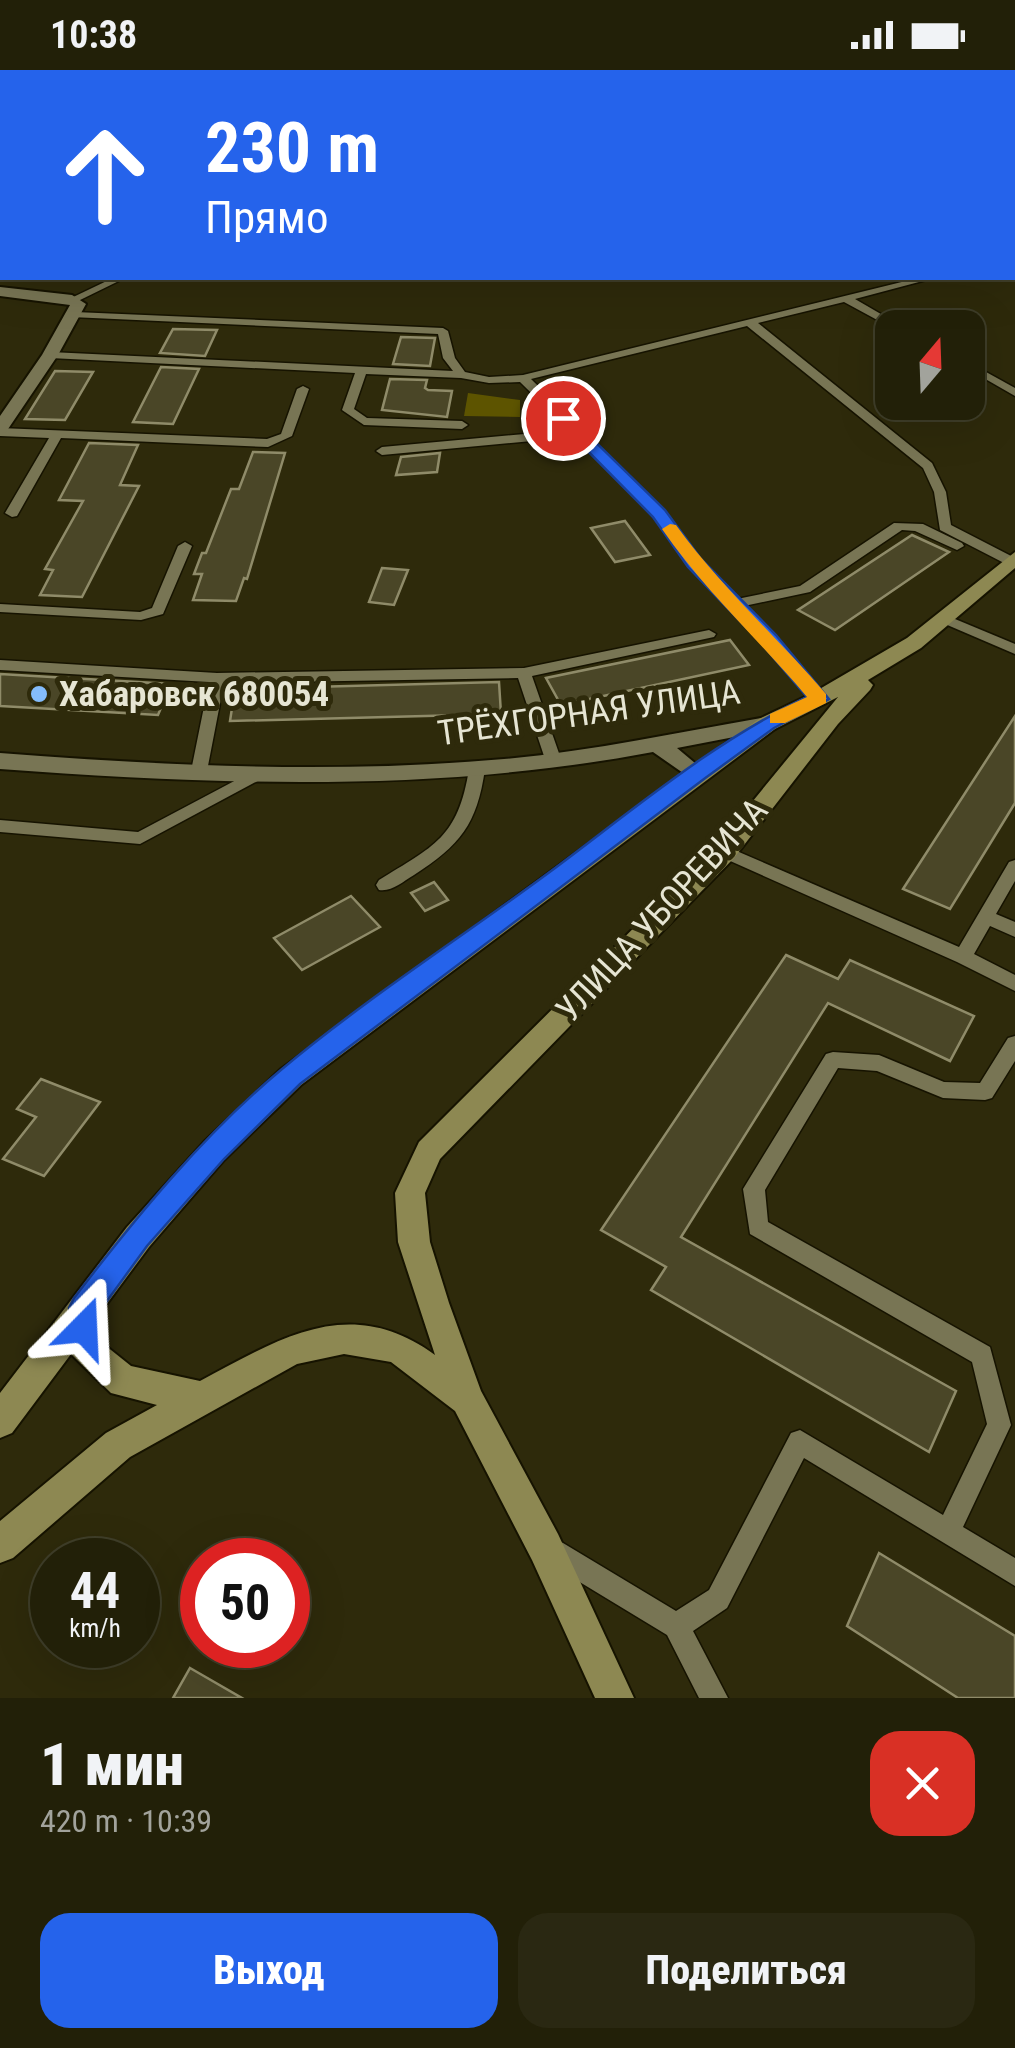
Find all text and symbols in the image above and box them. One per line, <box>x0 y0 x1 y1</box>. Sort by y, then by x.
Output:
text: 10:38 <box>50 13 137 57</box>
text: 230 m <box>205 107 379 189</box>
icon: ahead <box>40 110 170 240</box>
text: Прямо <box>205 191 329 244</box>
north arrow <box>875 310 985 420</box>
map controls <box>875 310 985 420</box>
pin <box>521 376 606 461</box>
icon: arrive <box>536 391 591 446</box>
street label: ТРЁХГОРНАЯ УЛИЦА <box>435 671 743 755</box>
place label: Хабаровск 680054 <box>59 674 329 715</box>
marker: Хабаровск 680054 <box>28 683 50 705</box>
street label: УЛИЦА УБОРЕВИЧА <box>548 790 776 1030</box>
position arrow <box>32 1276 136 1380</box>
speed limit sign: 50 <box>180 1538 310 1668</box>
text: 44 <box>70 1562 120 1620</box>
text: km/h <box>69 1614 121 1643</box>
text: 1 мин <box>40 1729 184 1800</box>
button: close <box>870 1731 975 1836</box>
text: 420 m · 10:39 <box>40 1802 212 1840</box>
button: Выход <box>40 1913 498 2028</box>
button: Поделиться <box>518 1913 975 2028</box>

